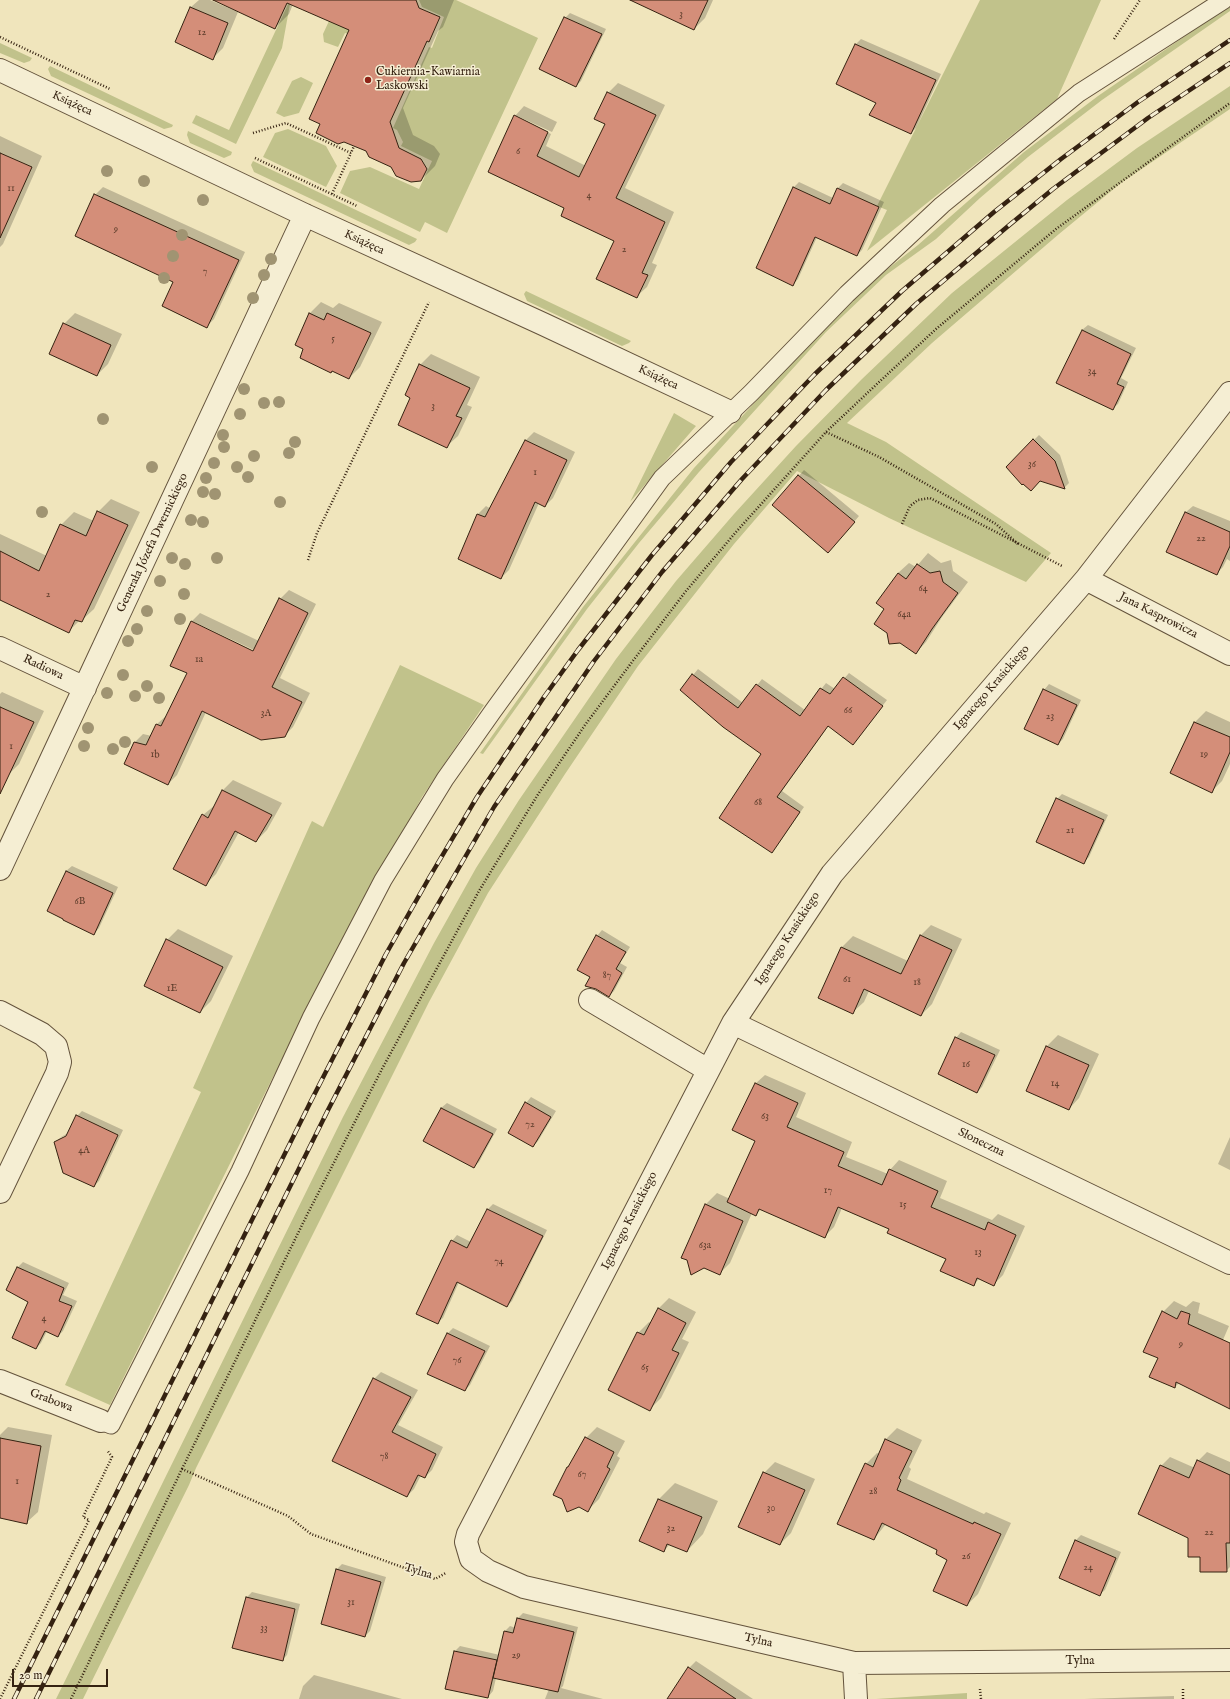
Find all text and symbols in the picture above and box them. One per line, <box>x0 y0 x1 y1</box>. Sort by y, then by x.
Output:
house number: 3 <box>679 9 683 21</box>
house number: 12 <box>198 27 206 39</box>
place label: Cukiernia-Kawiarnia Laskowski <box>376 66 480 94</box>
marker: Cukiernia-Kawiarnia Laskowski <box>363 75 373 85</box>
street label: Książęca <box>50 88 94 120</box>
house number: 6 <box>516 146 520 158</box>
house number: 11 <box>7 183 15 195</box>
house number: 4 <box>587 190 591 202</box>
house number: 9 <box>114 224 118 236</box>
street label: Książęca <box>342 227 386 259</box>
house number: 2 <box>622 244 626 256</box>
house number: 7 <box>203 266 207 278</box>
house number: 5 <box>331 333 335 345</box>
street label: Książęca <box>636 362 680 394</box>
house number: 34 <box>1088 366 1096 378</box>
house number: 3 <box>431 401 435 413</box>
house number: 36 <box>1028 459 1036 471</box>
house number: 1 <box>533 467 537 479</box>
street label: Generała Józefa Dwernickiego <box>114 471 192 615</box>
house number: 22 <box>1196 533 1206 545</box>
house number: 64 <box>918 583 928 595</box>
house number: 2 <box>46 589 50 601</box>
street label: Jana Kasprowicza <box>1116 590 1200 642</box>
house number: 64a <box>897 609 911 621</box>
street label: Ignacego Krasickiego <box>951 642 1033 734</box>
street label: Radiowa <box>20 652 66 684</box>
house number: 1a <box>195 654 203 666</box>
house number: 66 <box>844 705 852 717</box>
house number: 3A <box>261 708 271 720</box>
house number: 23 <box>1046 711 1054 723</box>
house number: 1 <box>9 741 13 753</box>
house number: 1b <box>150 749 160 761</box>
house number: 19 <box>1200 749 1208 761</box>
house number: 68 <box>754 797 762 809</box>
house number: 21 <box>1066 825 1074 837</box>
street label: Ignacego Krasickiego <box>752 890 824 988</box>
house number: 6B <box>75 896 85 908</box>
house number: 87 <box>603 970 611 982</box>
house number: 61 <box>843 974 851 986</box>
house number: 18 <box>913 977 921 989</box>
house number: 1E <box>167 983 177 995</box>
house number: 16 <box>962 1059 970 1071</box>
house number: 14 <box>1051 1078 1059 1090</box>
house number: 63 <box>761 1111 769 1123</box>
house number: 72 <box>525 1119 535 1131</box>
street label: Słoneczna <box>955 1126 1007 1160</box>
house number: 4A <box>78 1145 90 1157</box>
street label: Ignacego Krasickiego <box>599 1169 661 1273</box>
house number: 17 <box>824 1185 832 1197</box>
house number: 15 <box>899 1199 907 1211</box>
house number: 63a <box>699 1240 711 1252</box>
house number: 13 <box>974 1247 982 1259</box>
house number: 74 <box>494 1256 504 1268</box>
house number: 4 <box>42 1313 46 1325</box>
house number: 9 <box>1179 1339 1183 1351</box>
house number: 76 <box>453 1355 461 1367</box>
house number: 65 <box>641 1362 649 1374</box>
street label: Grabowa <box>27 1386 75 1416</box>
house number: 78 <box>380 1451 388 1463</box>
house number: 67 <box>578 1469 586 1481</box>
house number: 1 <box>15 1476 19 1488</box>
house number: 28 <box>869 1486 877 1498</box>
house number: 30 <box>767 1503 775 1515</box>
house number: 32 <box>667 1523 675 1535</box>
house number: 22 <box>1204 1527 1214 1539</box>
house number: 26 <box>962 1551 970 1563</box>
street label: Tylna <box>402 1561 434 1583</box>
house number: 24 <box>1083 1562 1093 1574</box>
house number: 31 <box>347 1597 355 1609</box>
house number: 33 <box>260 1623 268 1635</box>
street label: Tylna <box>742 1631 774 1651</box>
house number: 29 <box>511 1650 521 1662</box>
street label: Tylna <box>1066 1655 1094 1669</box>
scale bar <box>14 1661 110 1687</box>
text: 20 m <box>19 1668 42 1683</box>

